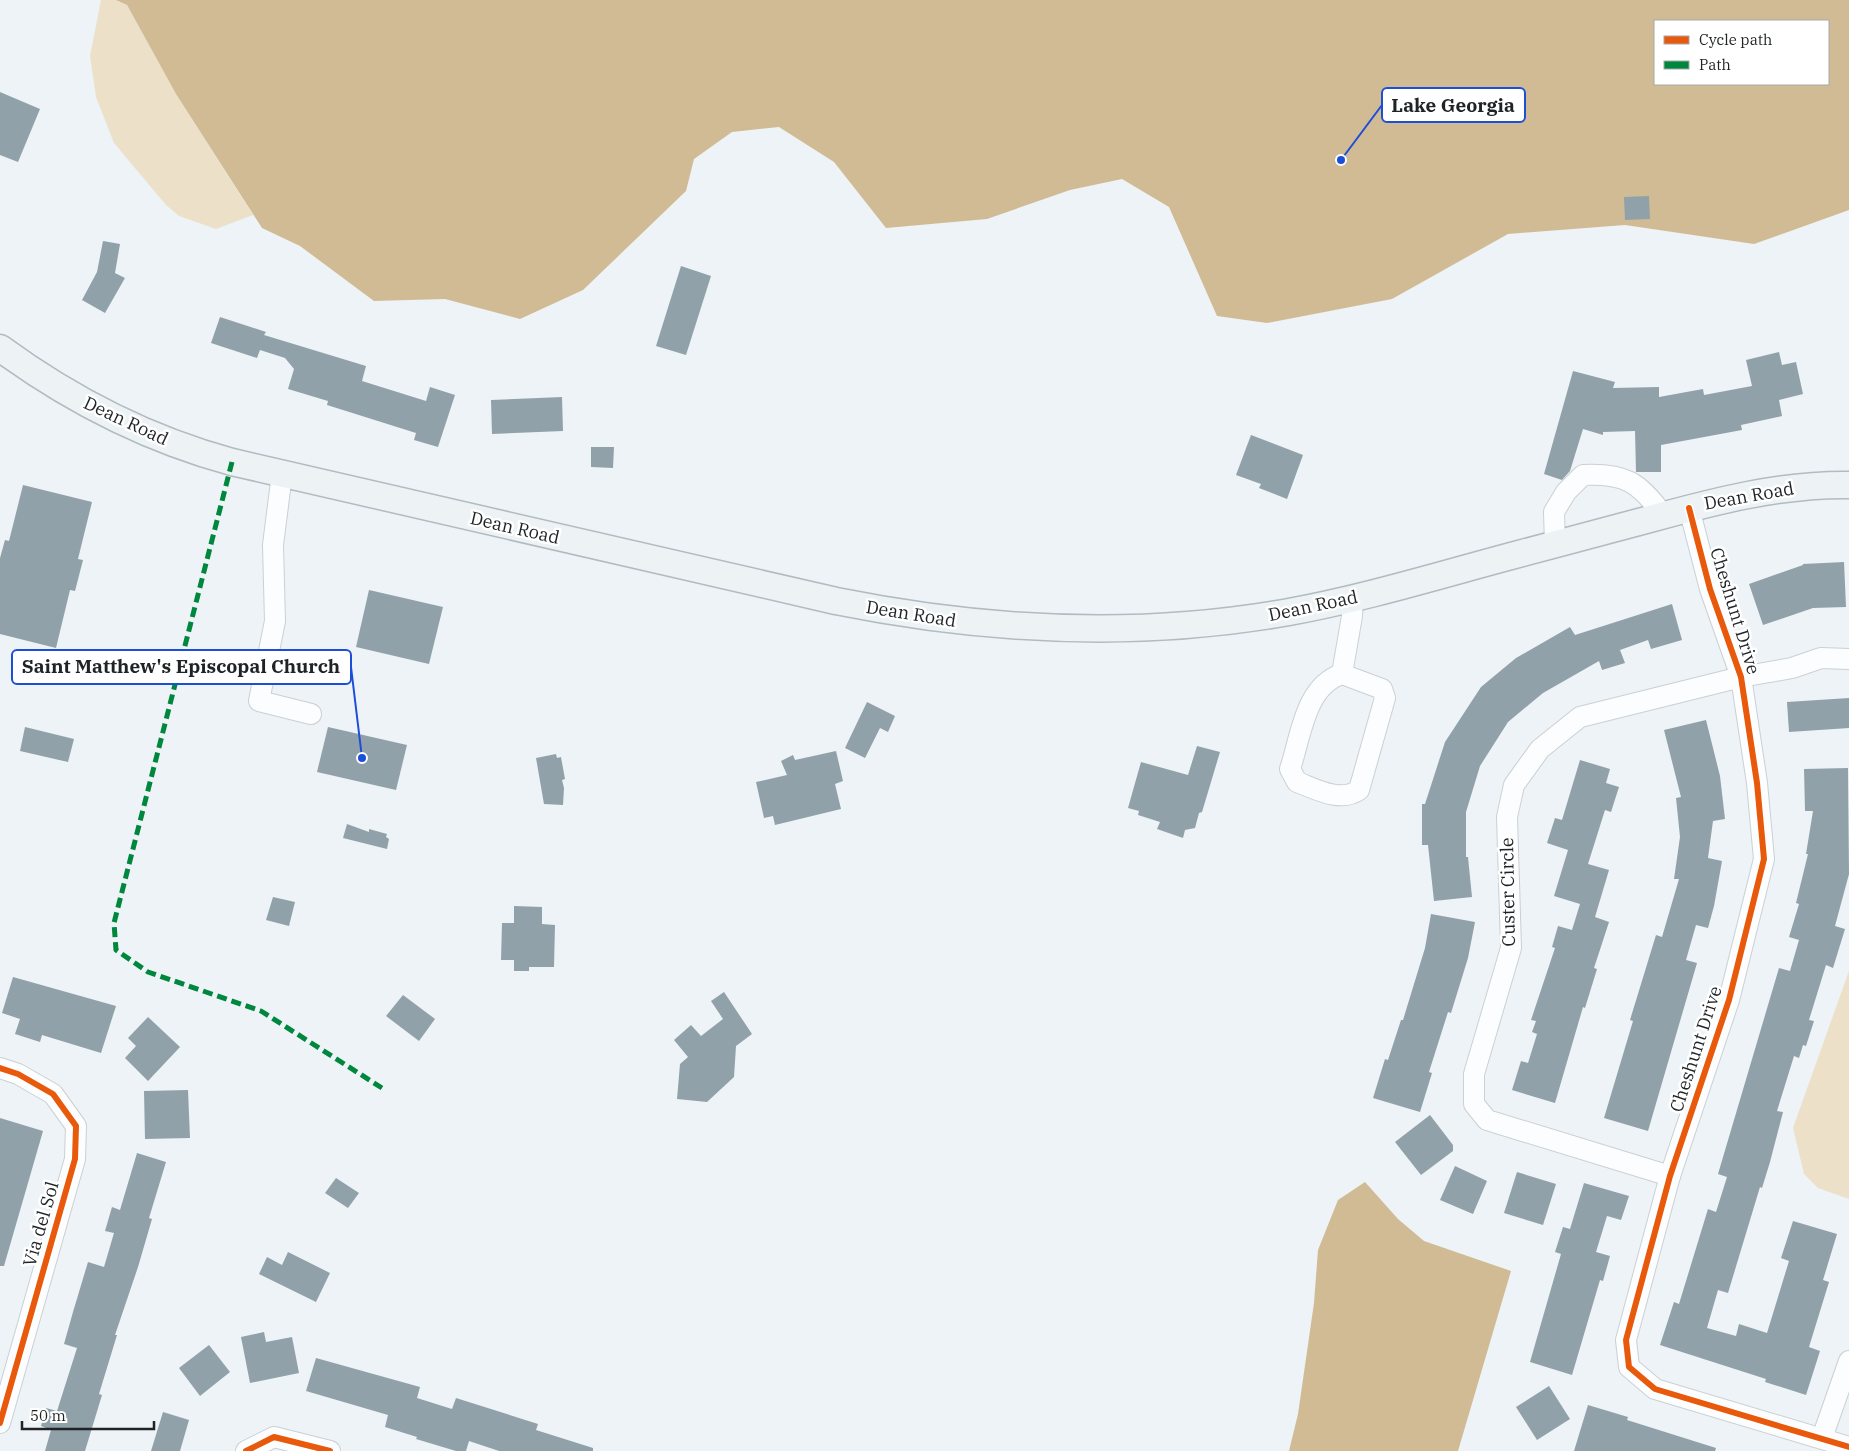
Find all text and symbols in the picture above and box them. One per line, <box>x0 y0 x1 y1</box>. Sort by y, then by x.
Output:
legend <box>1654 20 1829 85</box>
text: Cycle path <box>1699 30 1772 49</box>
text: Path <box>1699 55 1731 74</box>
callout: Lake Georgia <box>1382 88 1525 122</box>
text: Lake Georgia <box>1391 93 1515 117</box>
street label: Dean Road <box>80 391 172 450</box>
street label: Dean Road <box>1702 476 1796 515</box>
street label: Dean Road <box>468 506 562 549</box>
street label: Cheshunt Drive <box>1705 545 1766 677</box>
street label: Dean Road <box>1266 585 1360 626</box>
street label: Dean Road <box>864 595 958 632</box>
callout: Saint Matthew's Episcopal Church <box>12 650 351 684</box>
text: Saint Matthew's Episcopal Church <box>22 654 340 678</box>
street label: Custer Circle <box>1495 837 1520 947</box>
street label: Cheshunt Drive <box>1664 983 1727 1115</box>
street label: Via del Sol <box>17 1179 64 1269</box>
scale bar <box>22 1398 155 1430</box>
text: 50 m <box>30 1406 66 1425</box>

